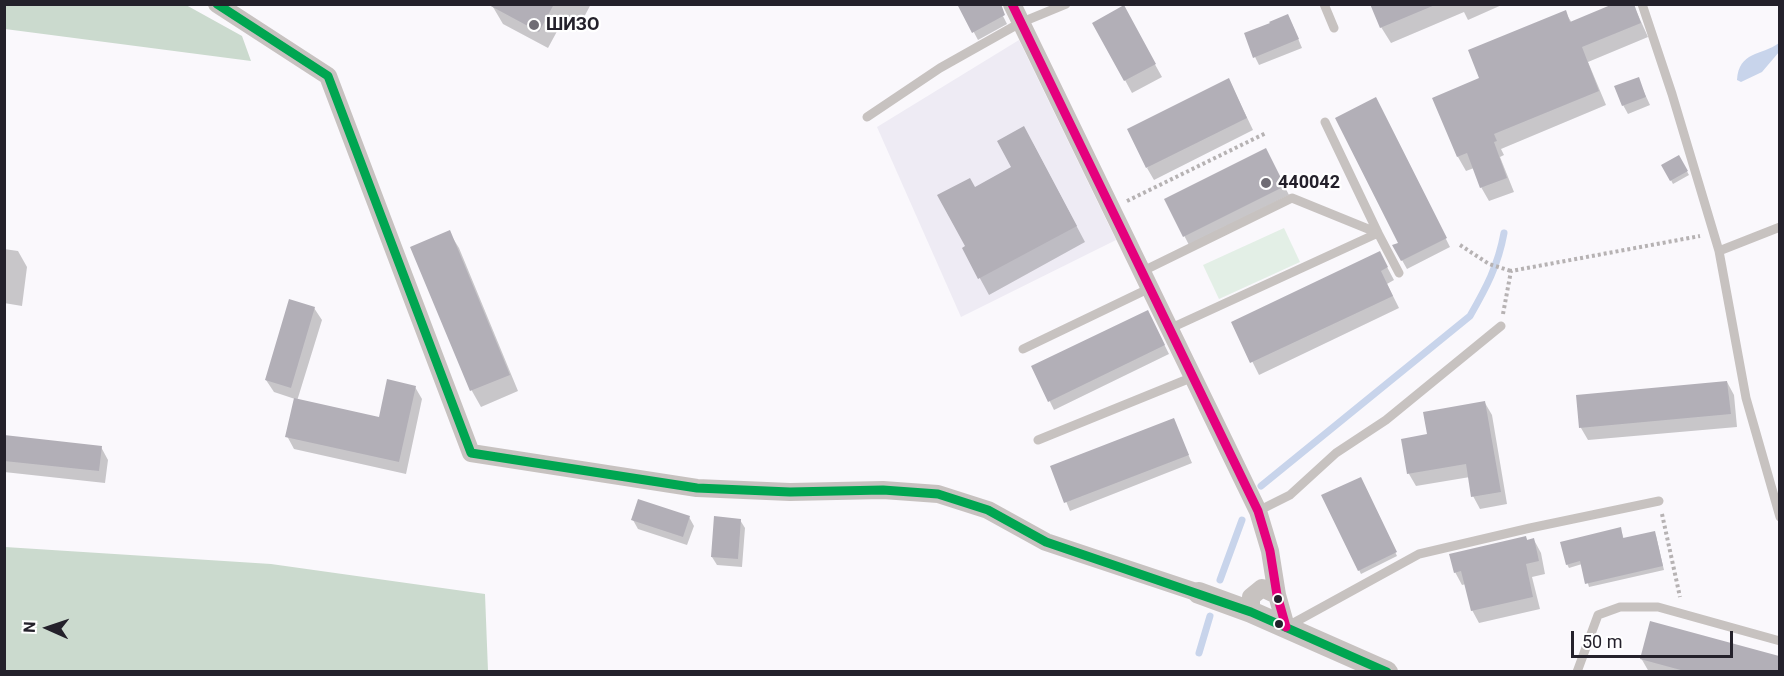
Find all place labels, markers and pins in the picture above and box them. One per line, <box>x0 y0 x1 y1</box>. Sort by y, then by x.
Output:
place label: ШИЗО <box>546 14 599 36</box>
marker: ШИЗО <box>527 18 541 32</box>
place label: 440042 <box>1278 172 1340 194</box>
marker: 440042 <box>1259 176 1273 190</box>
unlabelled marker <box>1272 593 1284 605</box>
unlabelled marker <box>1273 618 1285 630</box>

